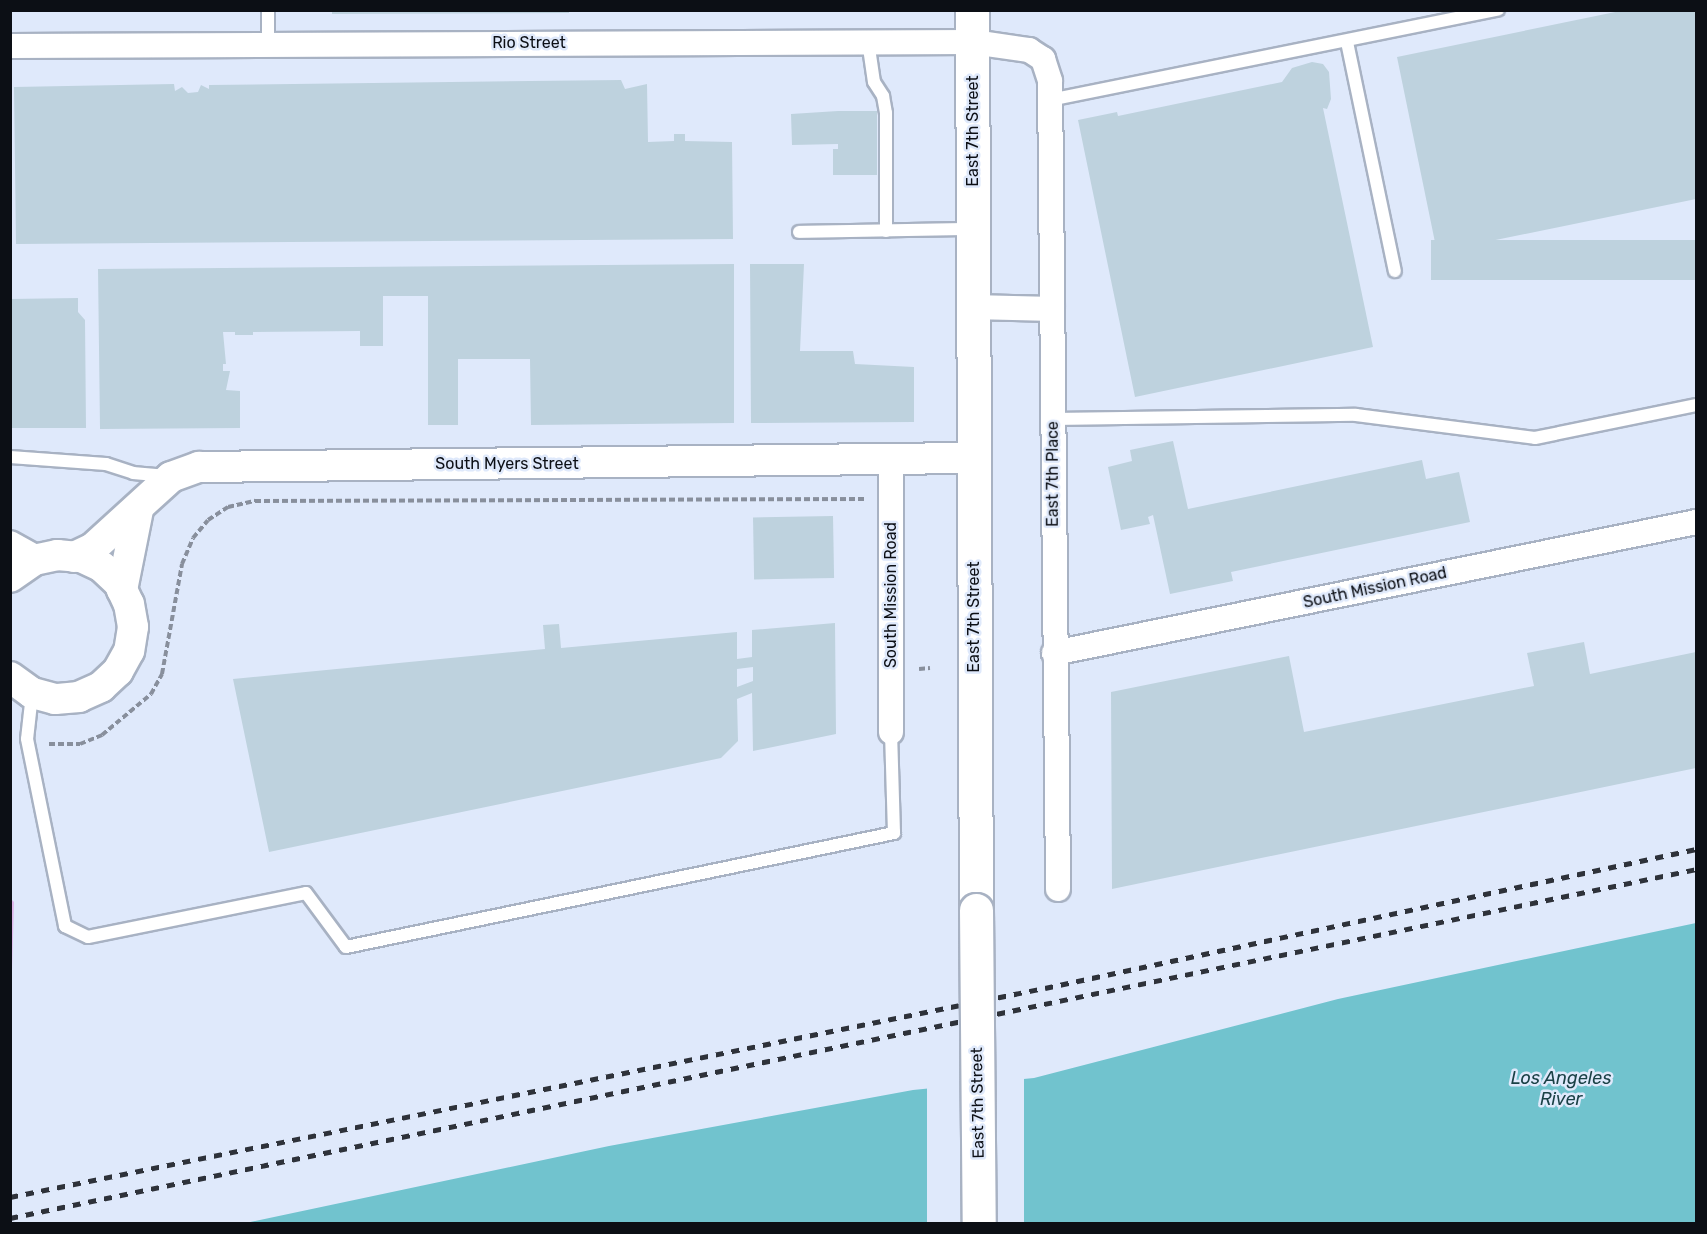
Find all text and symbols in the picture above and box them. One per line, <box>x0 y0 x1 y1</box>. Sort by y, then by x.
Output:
street label: Rio Street <box>492 33 566 53</box>
street label: East 7th Street <box>963 75 983 187</box>
street label: East 7th Place <box>1043 421 1063 527</box>
street label: South Myers Street <box>435 454 579 474</box>
street label: South Mission Road <box>881 522 901 668</box>
street label: East 7th Street <box>964 561 984 673</box>
street label: South Mission Road <box>1302 563 1448 613</box>
street label: East 7th Street <box>967 1047 989 1159</box>
water label: Los Angeles River <box>1510 1068 1612 1110</box>

